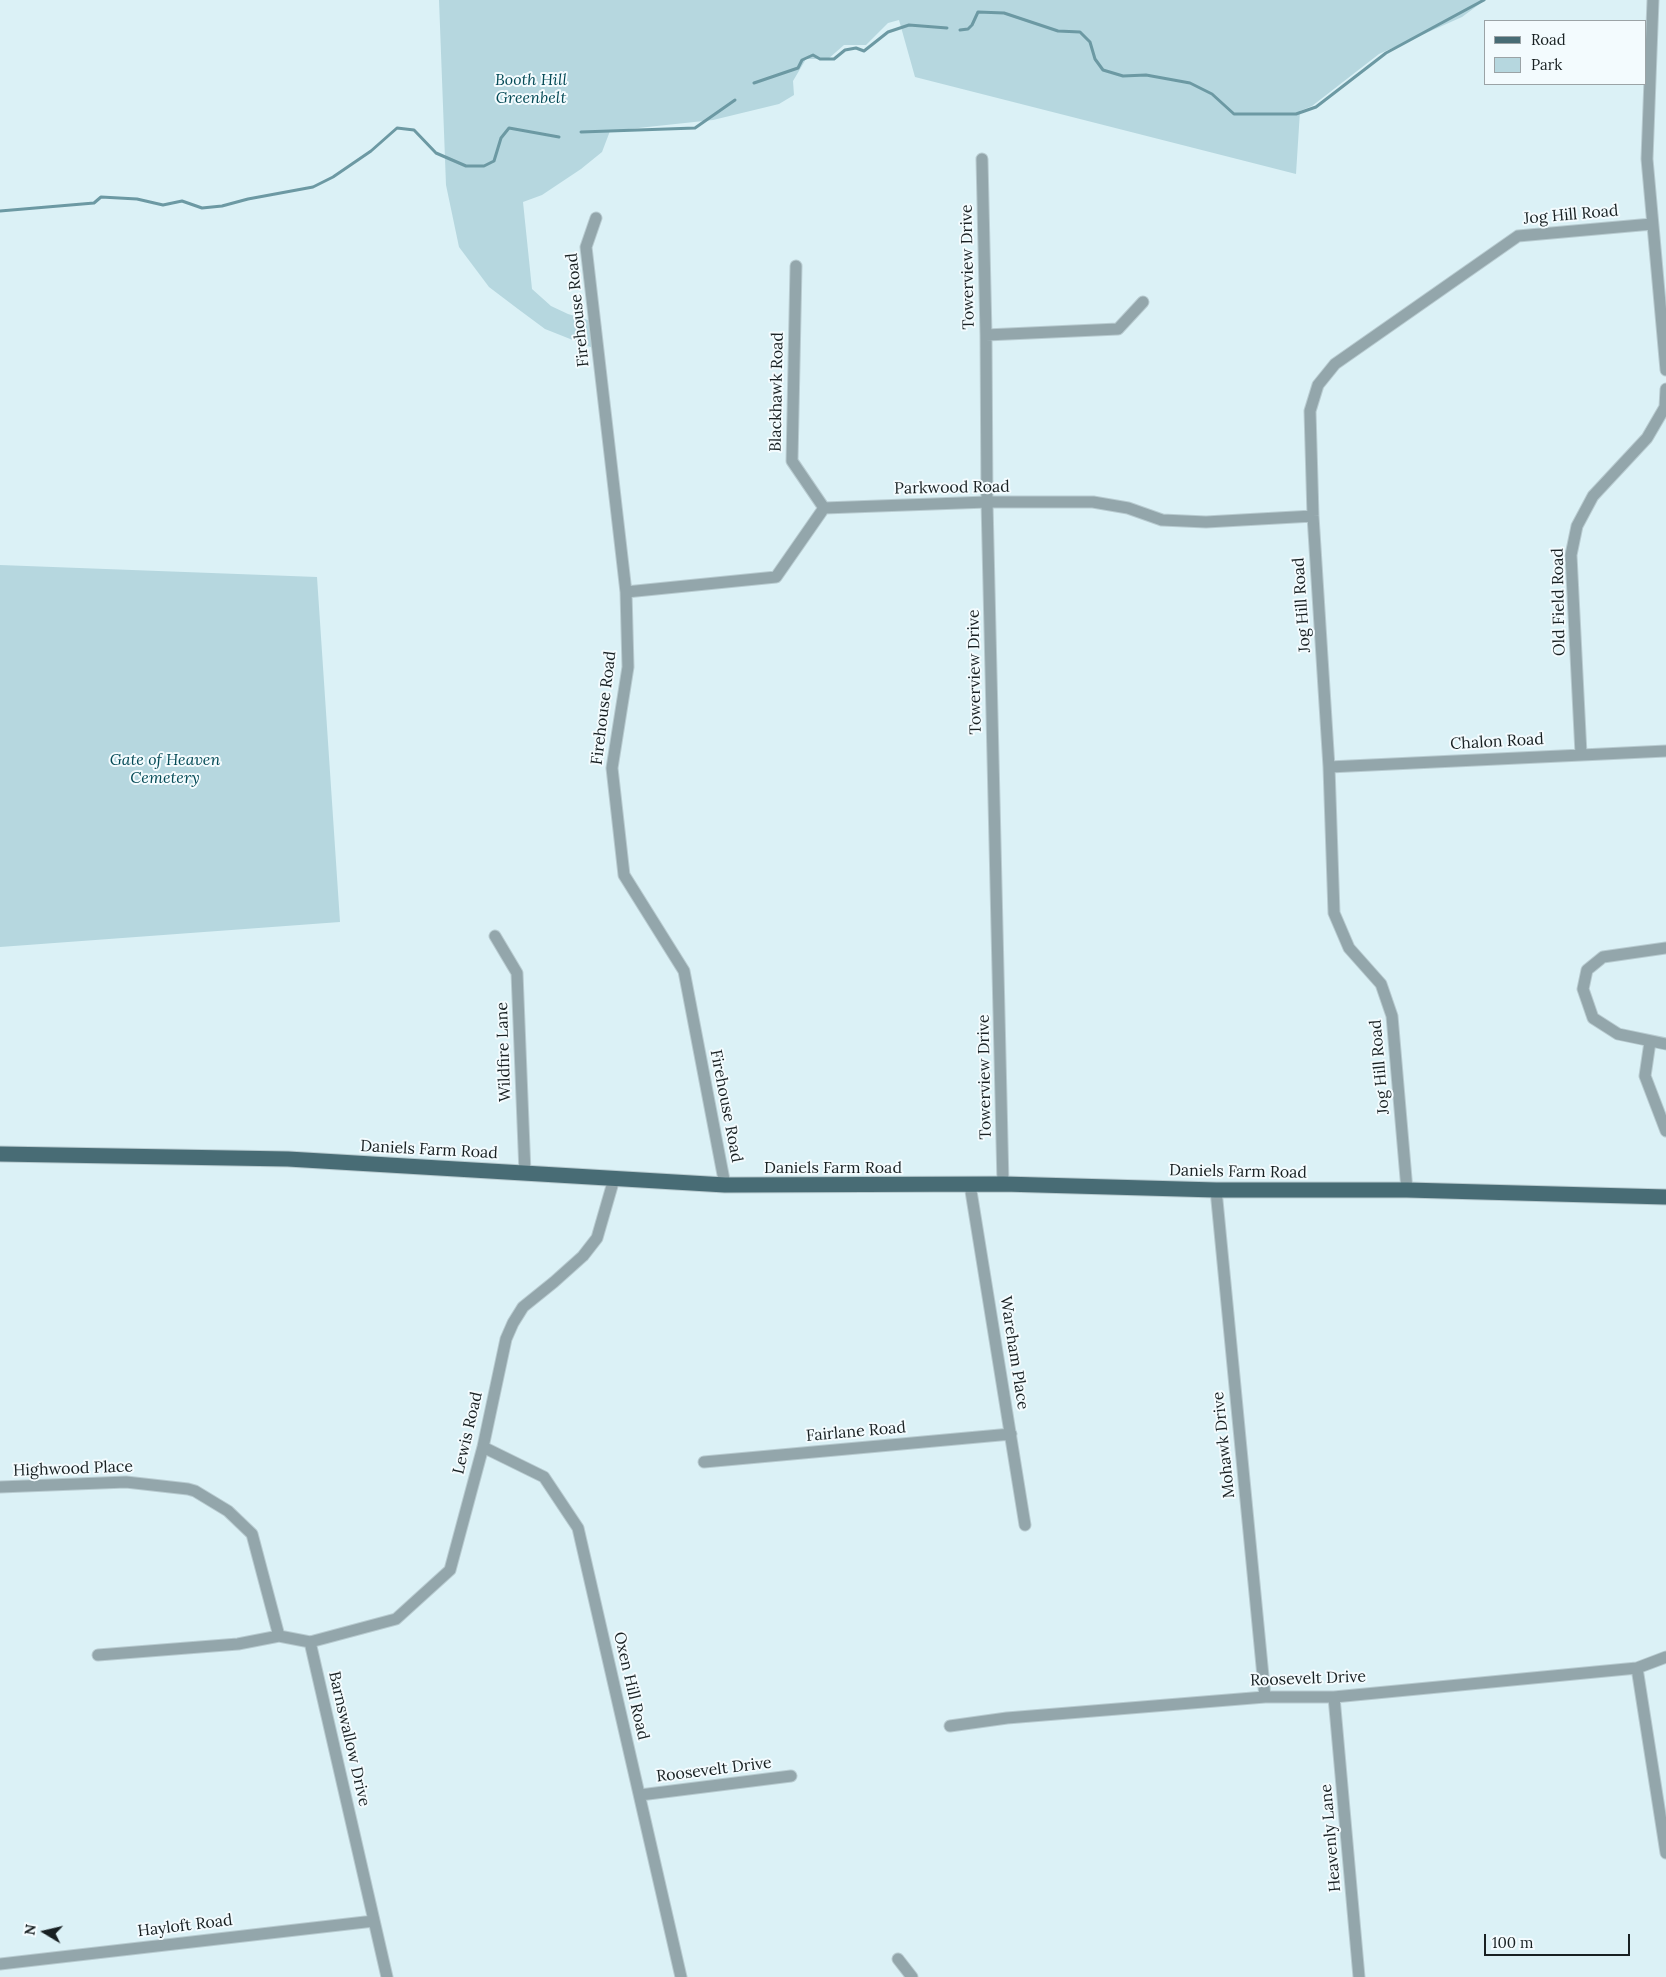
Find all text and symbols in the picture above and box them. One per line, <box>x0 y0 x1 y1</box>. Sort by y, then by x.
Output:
legend <box>1484 20 1646 85</box>
text: Road <box>1531 30 1566 49</box>
text: Park <box>1531 55 1562 74</box>
park label: Booth Hill Greenbelt <box>495 70 567 108</box>
street label: Jog Hill Road <box>1523 201 1619 229</box>
street label: Towerview Drive <box>957 204 979 330</box>
street label: Firehouse Road <box>562 252 594 368</box>
street label: Blackhawk Road <box>766 332 788 452</box>
street label: Parkwood Road <box>894 477 1010 499</box>
street label: Old Field Road <box>1548 548 1570 656</box>
street label: Jog Hill Road <box>1289 557 1315 653</box>
street label: Towerview Drive <box>964 609 986 735</box>
street label: Firehouse Road <box>587 650 621 766</box>
street label: Chalon Road <box>1450 730 1544 754</box>
park label: Gate of Heaven Cemetery <box>110 750 220 788</box>
street label: Wildfire Lane <box>493 1002 515 1102</box>
street label: Towerview Drive <box>974 1014 996 1140</box>
street label: Jog Hill Road <box>1366 1019 1394 1115</box>
street label: Firehouse Road <box>706 1048 746 1164</box>
street label: Daniels Farm Road <box>360 1137 498 1163</box>
street label: Daniels Farm Road <box>764 1158 902 1178</box>
street label: Daniels Farm Road <box>1169 1161 1307 1183</box>
street label: Wareham Place <box>996 1295 1032 1411</box>
street label: Lewis Road <box>449 1390 487 1476</box>
street label: Mohawk Drive <box>1209 1391 1239 1499</box>
street label: Fairlane Road <box>805 1418 907 1446</box>
street label: Highwood Place <box>13 1457 133 1481</box>
street label: Oxen Hill Road <box>609 1630 653 1742</box>
street label: Roosevelt Drive <box>1250 1667 1366 1691</box>
street label: Barnswallow Drive <box>324 1670 374 1808</box>
street label: Roosevelt Drive <box>655 1753 773 1787</box>
street label: Heavenly Lane <box>1317 1783 1345 1893</box>
north arrow <box>20 1907 70 1957</box>
street label: Hayloft Road <box>136 1911 234 1941</box>
text: N <box>20 1923 40 1936</box>
scale bar <box>1486 1924 1632 1956</box>
text: 100 m <box>1492 1933 1533 1952</box>

